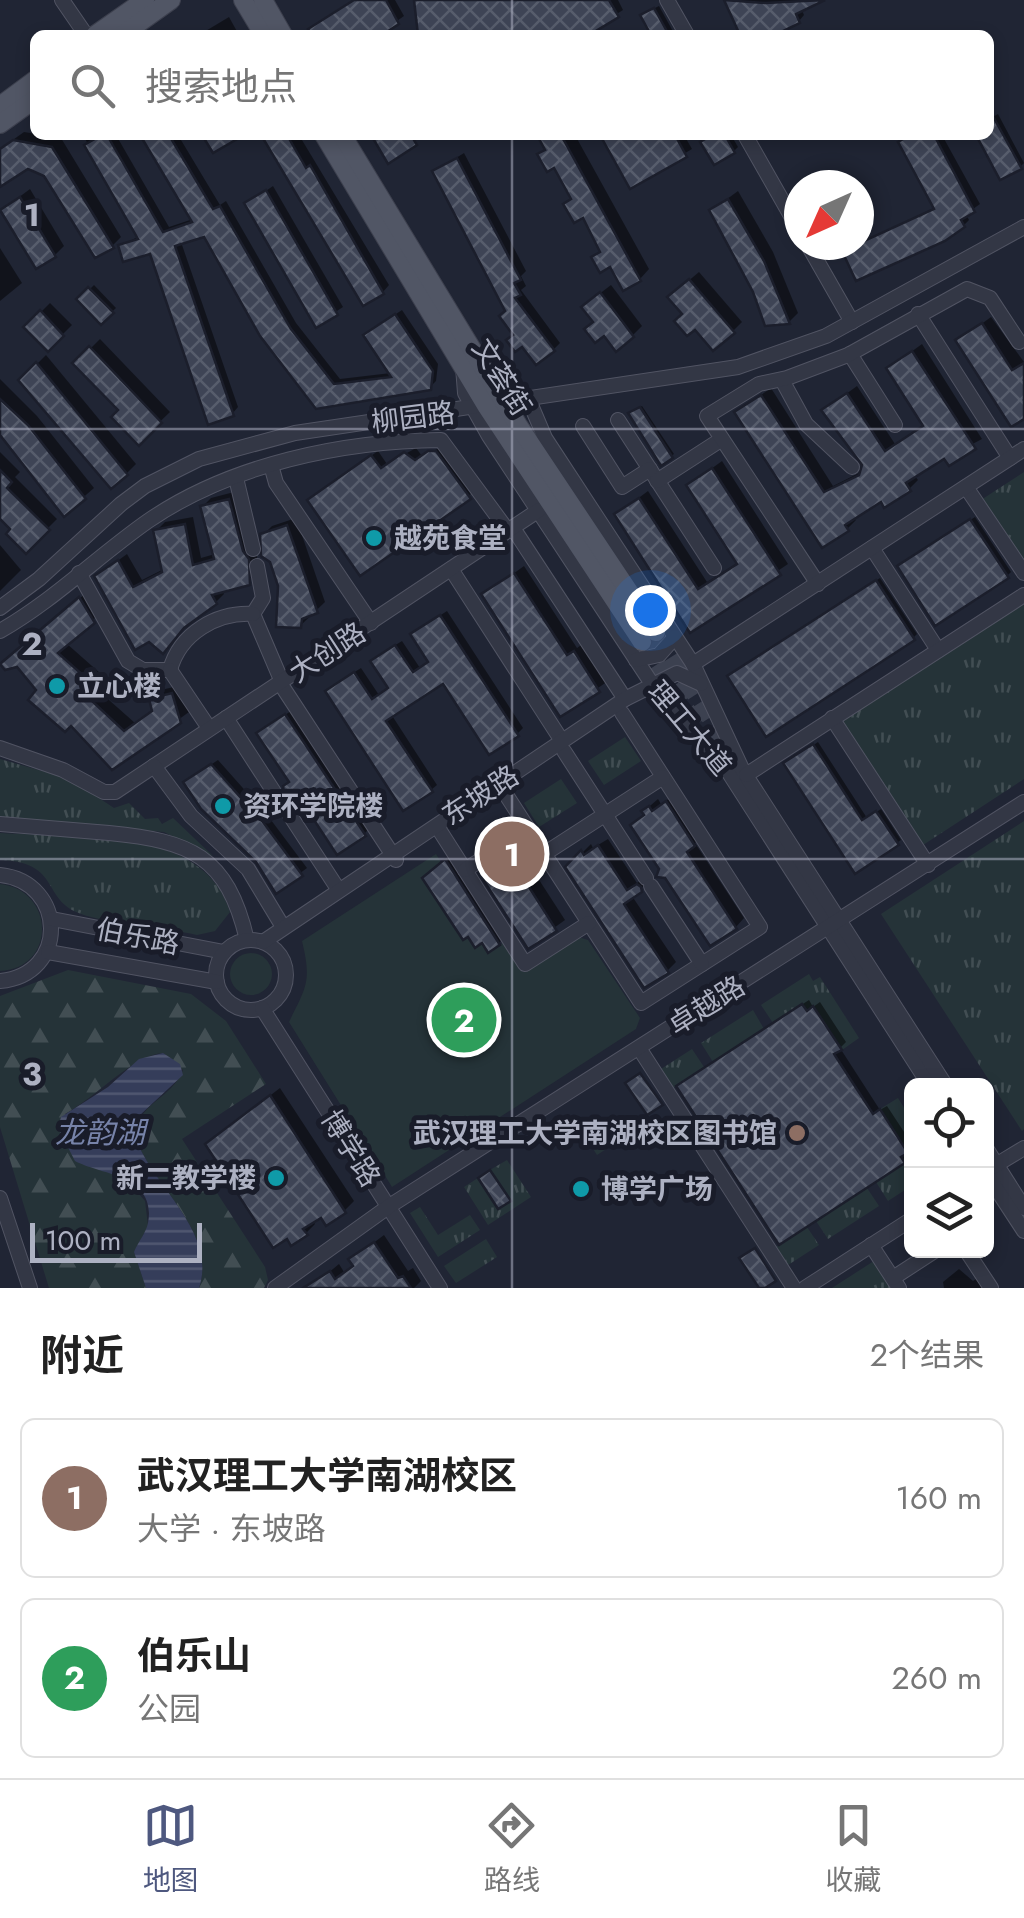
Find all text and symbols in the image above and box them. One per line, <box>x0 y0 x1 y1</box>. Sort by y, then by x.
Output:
search box <box>30 30 994 140</box>
icon: search <box>65 58 120 113</box>
text: 搜索地点 <box>145 59 297 114</box>
north arrow <box>784 170 874 260</box>
text: 1 <box>24 192 40 238</box>
street label: 文荟街 <box>462 331 541 424</box>
street label: 柳园路 <box>369 392 457 443</box>
place label: 越苑食堂 <box>394 518 506 559</box>
marker: 越苑食堂 <box>363 527 385 549</box>
your location <box>625 585 676 636</box>
street label: 大创路 <box>281 612 374 692</box>
text: 2 <box>22 621 43 667</box>
place label: 立心楼 <box>77 666 161 707</box>
street label: 理工大道 <box>638 672 741 784</box>
marker: 立心楼 <box>46 675 68 697</box>
street label: 东坡路 <box>434 755 527 835</box>
place label: 资环学院楼 <box>243 786 383 827</box>
marker: 资环学院楼 <box>212 795 234 817</box>
pin: 1 <box>480 816 544 892</box>
street label: 伯乐路 <box>93 908 183 965</box>
street label: 卓越路 <box>660 966 753 1045</box>
pin: 2 <box>432 982 496 1058</box>
text: 3 <box>22 1051 42 1097</box>
map controls <box>904 1078 994 1258</box>
button: locate <box>904 1078 994 1168</box>
street label: 博学路 <box>311 1102 390 1195</box>
water label: 龙韵湖 <box>55 1111 149 1154</box>
place label: 武汉理工大学南湖校区图书馆 <box>413 1113 777 1154</box>
marker: 武汉理工大学南湖校区图书馆 <box>786 1122 808 1144</box>
place label: 新二教学楼 <box>116 1158 256 1199</box>
marker: 新二教学楼 <box>265 1167 287 1189</box>
button: layers <box>904 1168 994 1258</box>
place label: 博学广场 <box>601 1169 713 1210</box>
marker: 博学广场 <box>570 1178 592 1200</box>
scale bar <box>30 1218 202 1262</box>
text: 100 m <box>45 1220 121 1261</box>
text: 附近 <box>40 1325 124 1386</box>
text: 2个结果 <box>870 1332 984 1378</box>
text: 武汉理工大学南湖校区 <box>137 1448 517 1503</box>
text: 1 <box>66 1475 83 1521</box>
text: 160 m <box>895 1475 982 1521</box>
text: 大学 · 东坡路 <box>137 1506 326 1552</box>
text: 伯乐山 <box>137 1628 251 1683</box>
text: 2 <box>64 1655 85 1701</box>
text: 260 m <box>892 1655 982 1701</box>
text: 公园 <box>137 1686 201 1732</box>
tab: 地图 <box>143 1798 199 1901</box>
tab: 路线 <box>484 1798 540 1901</box>
tab: 收藏 <box>825 1798 881 1901</box>

